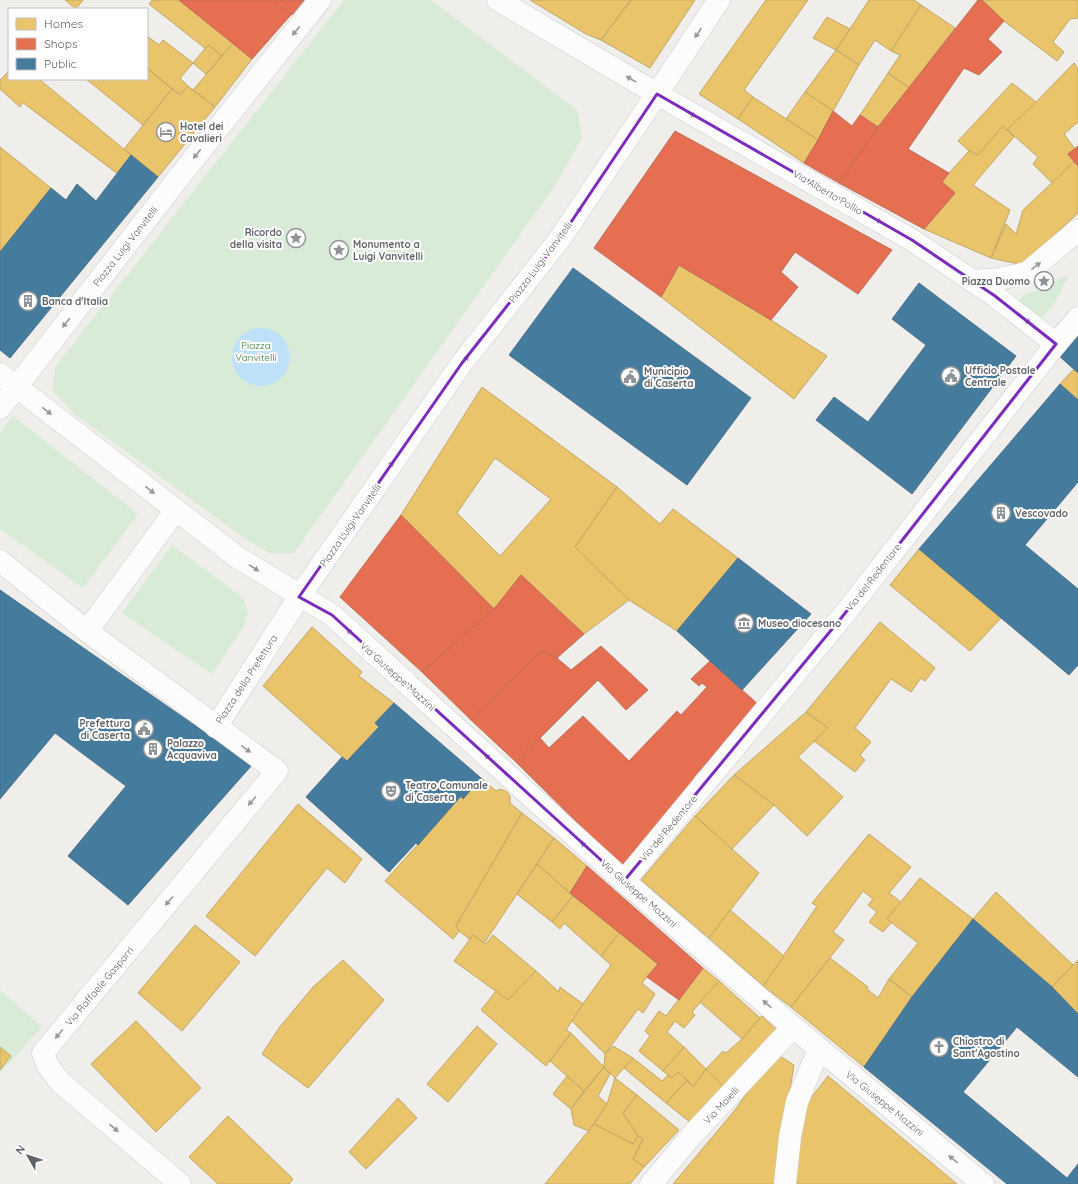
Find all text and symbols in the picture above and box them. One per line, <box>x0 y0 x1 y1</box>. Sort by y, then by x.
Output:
legend <box>8 8 148 80</box>
text: Homes <box>44 16 84 31</box>
one-way arrow <box>291 25 300 36</box>
one-way arrow <box>694 27 702 38</box>
text: Shops <box>44 36 78 51</box>
text: Public <box>44 56 77 71</box>
one-way arrow <box>625 75 637 82</box>
one-way arrow <box>685 110 697 117</box>
place label: Hotel dei Cavalieri <box>180 120 223 145</box>
hotel icon: Hotel dei Cavalieri <box>155 121 177 143</box>
one-way arrow <box>193 149 202 160</box>
street label: Via Alberto Pollio <box>790 167 865 218</box>
street label: Piazza Luigi Vanvitelli <box>90 204 161 289</box>
one-way arrow <box>574 207 582 217</box>
one-way arrow <box>871 216 883 223</box>
street label: Piazza Luigi Vanvitelli <box>506 219 575 305</box>
place label: Ricordo della visita <box>230 226 282 251</box>
place icon: Ricordo della visita <box>285 227 307 249</box>
place label: Monumento a Luigi Vanvitelli <box>353 238 423 263</box>
place icon: Monumento a Luigi Vanvitelli <box>328 239 350 261</box>
one-way arrow <box>1031 262 1042 270</box>
place icon: Piazza Duomo <box>1033 270 1055 292</box>
place label: Piazza Duomo <box>962 275 1030 288</box>
building icon: Banca d'Italia <box>17 290 39 312</box>
place label: Banca d'Italia <box>42 295 108 308</box>
one-way arrow <box>1020 316 1031 324</box>
one-way arrow <box>62 318 70 328</box>
park label: Piazza Vanvitelli <box>235 339 277 364</box>
one-way arrow <box>460 354 469 365</box>
place label: Ufficio Postale Centrale <box>965 364 1036 389</box>
place label: Municipio di Caserta <box>644 365 693 390</box>
public building icon: Ufficio Postale Centrale <box>940 365 962 387</box>
public building icon: Municipio di Caserta <box>619 366 641 388</box>
one-way arrow <box>42 406 53 415</box>
one-way arrow <box>387 461 394 472</box>
street label: Piazza Luigi Vanvitelli <box>317 481 384 569</box>
one-way arrow <box>145 486 156 495</box>
building icon: Vescovado <box>990 502 1012 524</box>
place label: Vescovado <box>1015 507 1068 520</box>
street label: Via del Redentore <box>843 540 904 614</box>
one-way arrow <box>248 565 260 572</box>
museum icon: Museo diocesano <box>733 612 755 634</box>
place label: Museo diocesano <box>758 617 841 630</box>
one-way arrow <box>346 628 356 638</box>
street label: Piazza della Prefettura <box>213 632 280 726</box>
street label: Via Giuseppe Mazzini <box>357 639 438 714</box>
place label: Prefettura di Caserta <box>79 717 130 742</box>
public building icon: Prefettura di Caserta <box>133 718 155 740</box>
place label: Palazzo Acquaviva <box>167 737 217 762</box>
building icon: Palazzo Acquaviva <box>142 738 164 760</box>
one-way arrow <box>241 745 252 753</box>
one-way arrow <box>484 753 494 763</box>
place label: Teatro Comunale di Caserta <box>405 779 488 804</box>
theatre icon: Teatro Comunale di Caserta <box>380 780 402 802</box>
street label: Via del Redentore <box>637 792 700 864</box>
one-way arrow <box>247 796 256 807</box>
one-way arrow <box>580 841 590 850</box>
street label: Via Giuseppe Mazzini <box>598 857 680 930</box>
one-way arrow <box>164 896 173 907</box>
street label: Via Raffaele Gasparri <box>62 944 136 1029</box>
one-way arrow <box>762 999 773 1008</box>
one-way arrow <box>55 1028 64 1039</box>
place label: Chiostro di Sant'Agostino <box>953 1035 1020 1060</box>
church icon: Chiostro di Sant'Agostino <box>928 1036 950 1058</box>
street label: Via Giuseppe Mazzini <box>843 1068 927 1139</box>
street label: Via Maielli <box>701 1084 742 1127</box>
one-way arrow <box>109 1123 120 1132</box>
north arrow <box>8 1136 48 1176</box>
text: N <box>12 1142 28 1157</box>
one-way arrow <box>947 1155 958 1164</box>

